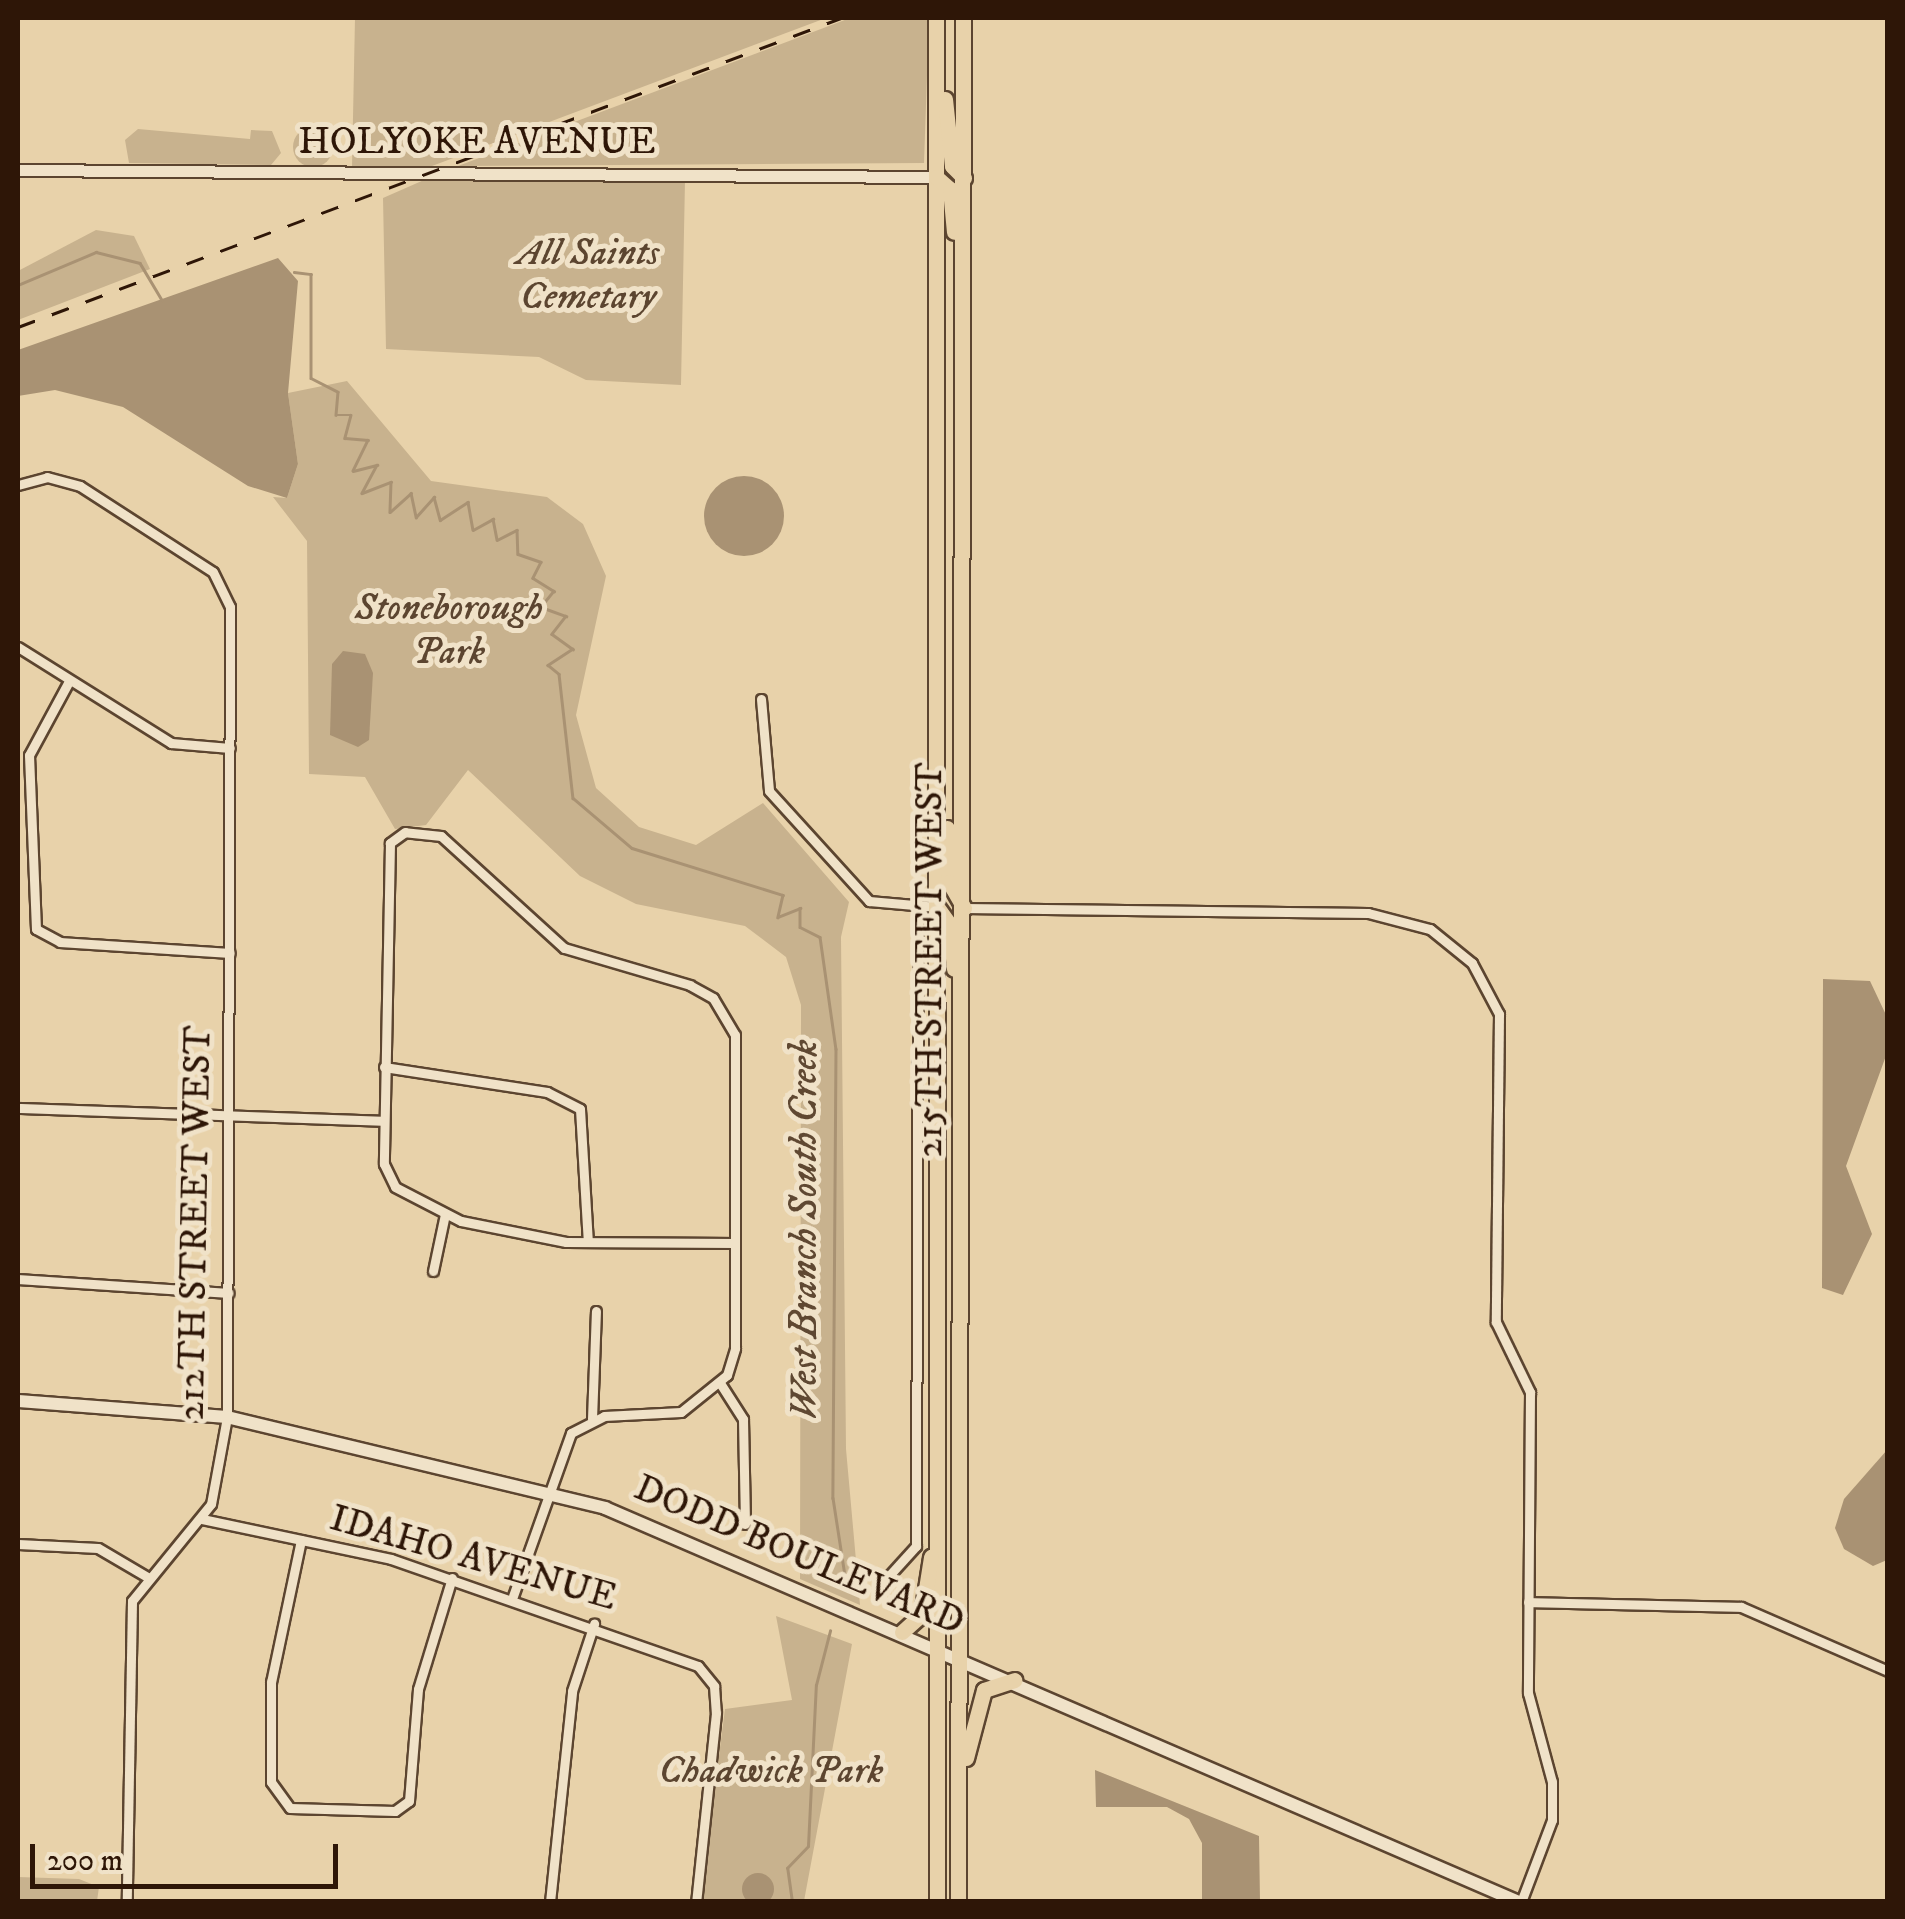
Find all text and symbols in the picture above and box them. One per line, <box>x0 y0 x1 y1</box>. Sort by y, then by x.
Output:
street label: HOLYOKE AVENUE <box>298 120 656 166</box>
park label: All Saints Cemetary <box>517 231 659 320</box>
park label: Stoneborough Park <box>355 586 543 676</box>
street label: 215TH STREET WEST <box>908 762 954 1158</box>
street label: 212TH STREET WEST <box>170 1025 222 1421</box>
water label: West Branch South Creek <box>781 1039 829 1421</box>
street label: DODD BOULEVARD <box>627 1466 971 1646</box>
street label: IDAHO AVENUE <box>325 1496 621 1622</box>
park label: Chadwick Park <box>659 1749 883 1795</box>
scale bar <box>35 1824 342 1886</box>
text: 200 m <box>47 1843 123 1880</box>

